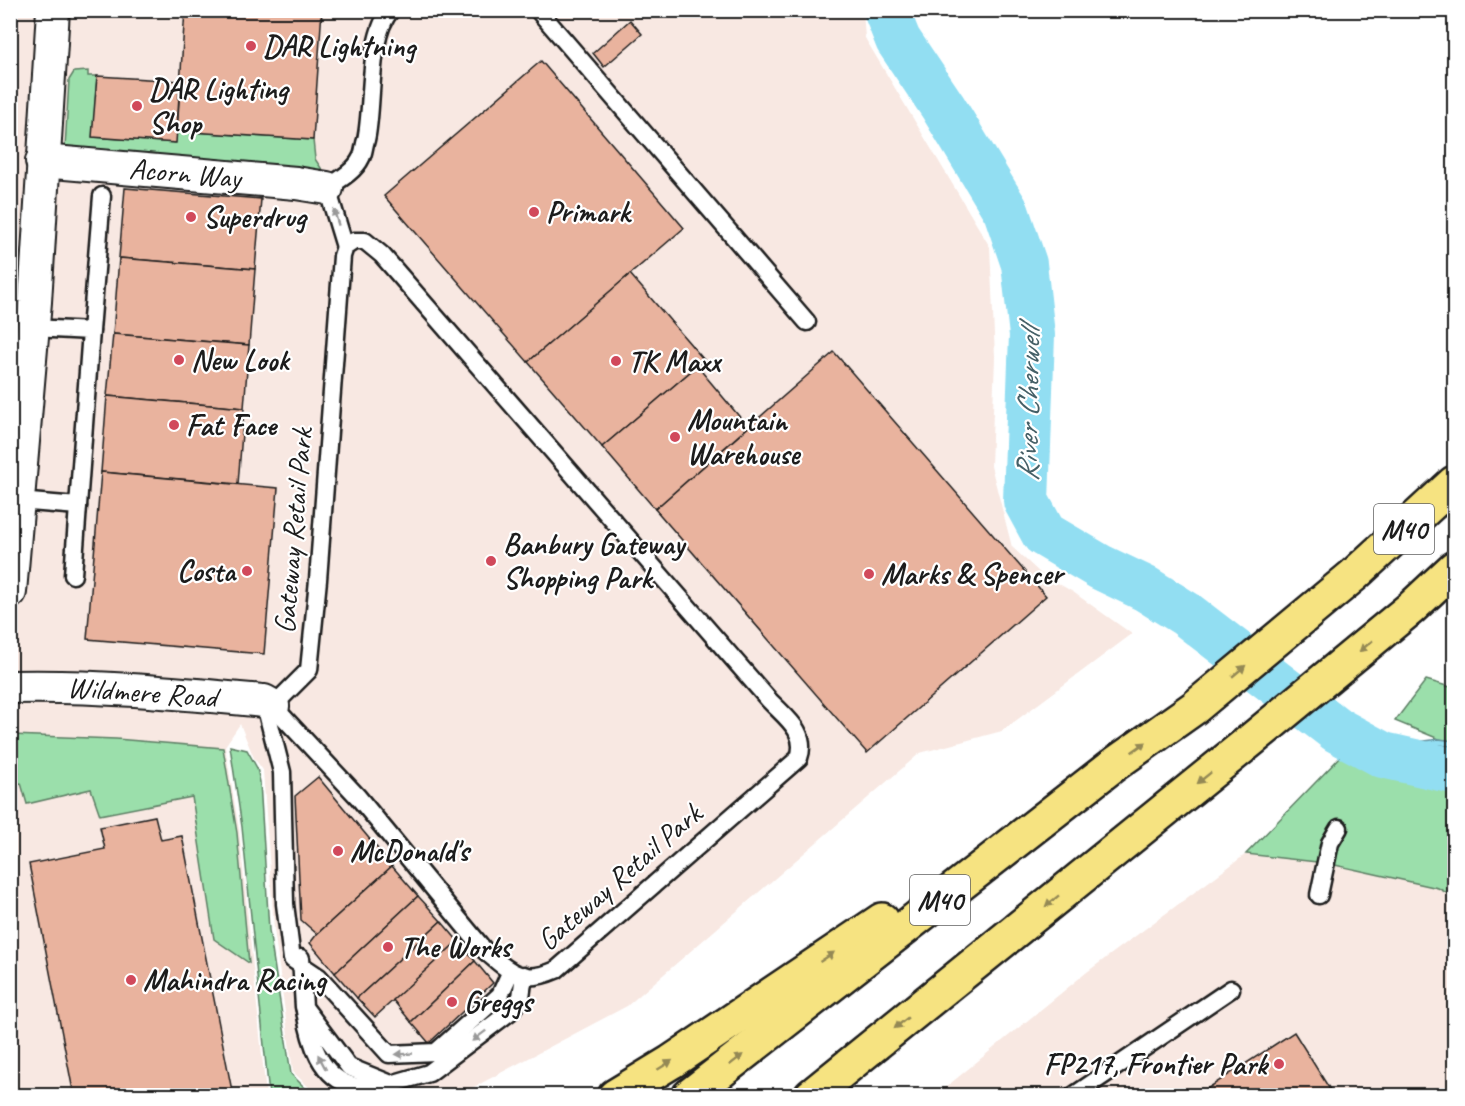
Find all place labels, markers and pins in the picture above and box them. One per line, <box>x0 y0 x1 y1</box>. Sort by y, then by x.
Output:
place label: DAR Lightning <box>263 27 417 65</box>
marker: DAR Lightning <box>244 39 258 53</box>
place label: DAR Lighting Shop <box>149 70 291 142</box>
marker: DAR Lighting Shop <box>130 99 144 113</box>
place label: Primark <box>546 193 632 231</box>
place label: Superdrug <box>203 198 308 236</box>
marker: Primark <box>527 205 541 219</box>
marker: Superdrug <box>184 210 198 224</box>
place label: New Look <box>191 341 291 379</box>
place label: TK Maxx <box>628 342 723 380</box>
marker: New Look <box>172 353 186 367</box>
marker: TK Maxx <box>609 354 623 368</box>
place label: Mountain Warehouse <box>687 401 801 473</box>
place label: Fat Face <box>186 406 278 444</box>
marker: Fat Face <box>167 418 181 432</box>
marker: Mountain Warehouse <box>668 430 682 444</box>
place label: Banbury Gateway Shopping Park <box>503 525 687 597</box>
place label: Costa <box>177 552 238 590</box>
marker: Banbury Gateway Shopping Park <box>484 554 498 568</box>
place label: Marks & Spencer <box>881 555 1066 593</box>
marker: Costa <box>240 564 254 578</box>
marker: Marks & Spencer <box>862 567 876 581</box>
place label: McDonald's <box>350 832 472 870</box>
marker: McDonald's <box>331 844 345 858</box>
place label: The Works <box>400 928 514 966</box>
marker: The Works <box>381 940 395 954</box>
place label: Mahindra Racing <box>143 961 328 999</box>
marker: Mahindra Racing <box>124 973 138 987</box>
place label: Greggs <box>464 983 535 1021</box>
marker: Greggs <box>445 995 459 1009</box>
place label: FP217, Frontier Park <box>1044 1045 1270 1083</box>
marker: FP217, Frontier Park <box>1272 1057 1286 1071</box>

